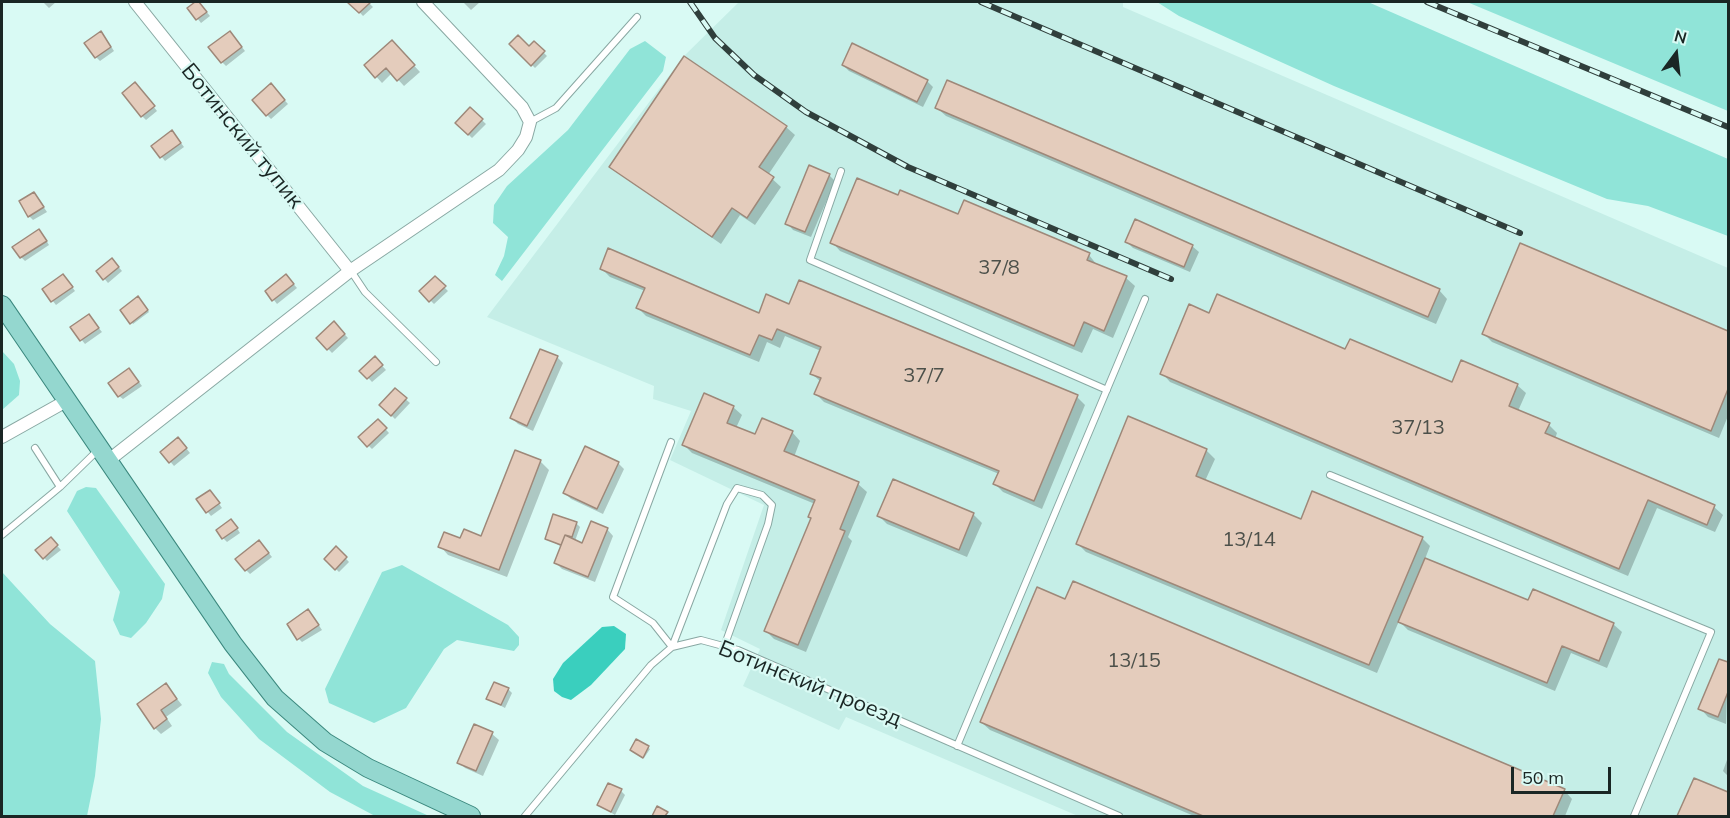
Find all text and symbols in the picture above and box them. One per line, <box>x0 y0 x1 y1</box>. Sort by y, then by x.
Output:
north arrow <box>1646 24 1706 84</box>
text: N <box>1672 25 1689 48</box>
street label: Ботинский тупик <box>175 58 309 214</box>
house number: 37/8 <box>978 256 1020 280</box>
house number: 37/7 <box>903 364 945 388</box>
house number: 37/13 <box>1391 416 1445 440</box>
house number: 13/14 <box>1222 528 1276 552</box>
street label: Ботинский проезд <box>715 635 905 733</box>
house number: 13/15 <box>1107 649 1161 673</box>
scale bar <box>1514 755 1614 793</box>
text: 50 m <box>1522 766 1564 789</box>

